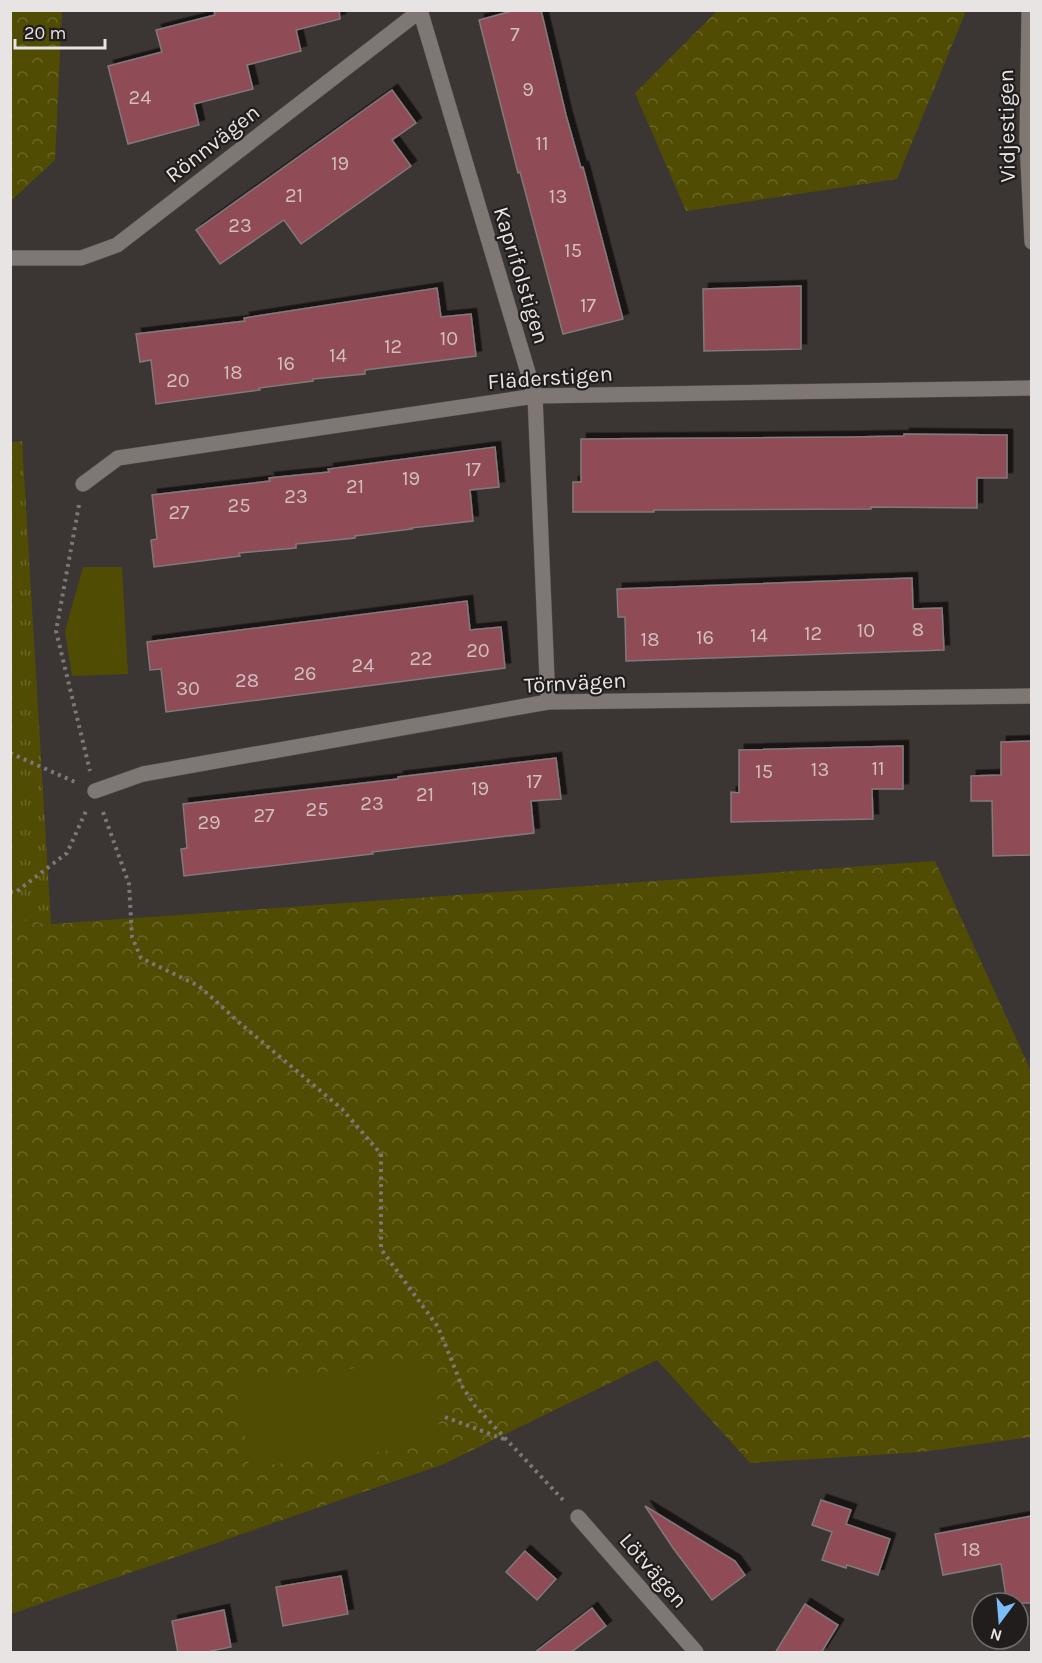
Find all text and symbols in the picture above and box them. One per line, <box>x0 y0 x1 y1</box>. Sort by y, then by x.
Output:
scale bar <box>15 12 105 50</box>
text: 20 m <box>24 22 66 44</box>
house number: 7 <box>510 23 520 46</box>
street label: Vidjestigen <box>993 69 1021 183</box>
house number: 9 <box>522 78 534 101</box>
house number: 24 <box>129 86 151 109</box>
street label: Rönnvägen <box>160 99 265 189</box>
house number: 11 <box>535 132 549 155</box>
house number: 19 <box>331 152 349 175</box>
house number: 21 <box>285 184 303 207</box>
house number: 13 <box>549 185 567 208</box>
street label: Kaprifolstigen <box>488 204 554 347</box>
house number: 23 <box>228 214 252 237</box>
house number: 15 <box>564 239 582 262</box>
house number: 17 <box>580 294 597 317</box>
house number: 10 <box>440 327 458 350</box>
house number: 12 <box>384 335 402 358</box>
house number: 14 <box>329 344 347 367</box>
house number: 16 <box>277 352 295 375</box>
house number: 18 <box>224 361 242 384</box>
street label: Fläderstigen <box>487 361 614 395</box>
house number: 20 <box>166 369 190 392</box>
house number: 17 <box>465 458 482 481</box>
house number: 19 <box>402 467 420 490</box>
house number: 21 <box>346 475 364 498</box>
house number: 23 <box>284 485 308 508</box>
house number: 25 <box>228 494 250 517</box>
house number: 27 <box>169 501 190 524</box>
house number: 8 <box>912 618 924 641</box>
house number: 10 <box>857 619 875 642</box>
house number: 12 <box>804 622 822 645</box>
house number: 14 <box>750 624 768 647</box>
house number: 16 <box>696 626 714 649</box>
house number: 18 <box>641 628 659 651</box>
house number: 20 <box>466 639 490 662</box>
house number: 22 <box>409 647 433 670</box>
house number: 24 <box>352 654 374 677</box>
house number: 26 <box>293 662 317 685</box>
street label: Törnvägen <box>523 667 627 699</box>
house number: 28 <box>235 669 259 692</box>
house number: 30 <box>176 677 200 700</box>
house number: 11 <box>871 757 885 780</box>
house number: 13 <box>811 758 829 781</box>
house number: 15 <box>755 760 773 783</box>
house number: 17 <box>526 770 543 793</box>
house number: 19 <box>471 777 489 800</box>
house number: 21 <box>416 783 434 806</box>
house number: 23 <box>360 792 384 815</box>
house number: 25 <box>306 798 328 821</box>
house number: 27 <box>254 804 275 827</box>
house number: 29 <box>197 811 221 834</box>
street label: Lötvägen <box>614 1528 693 1613</box>
house number: 18 <box>962 1538 980 1561</box>
north arrow <box>970 1591 1030 1651</box>
text: N <box>988 1624 1004 1646</box>

